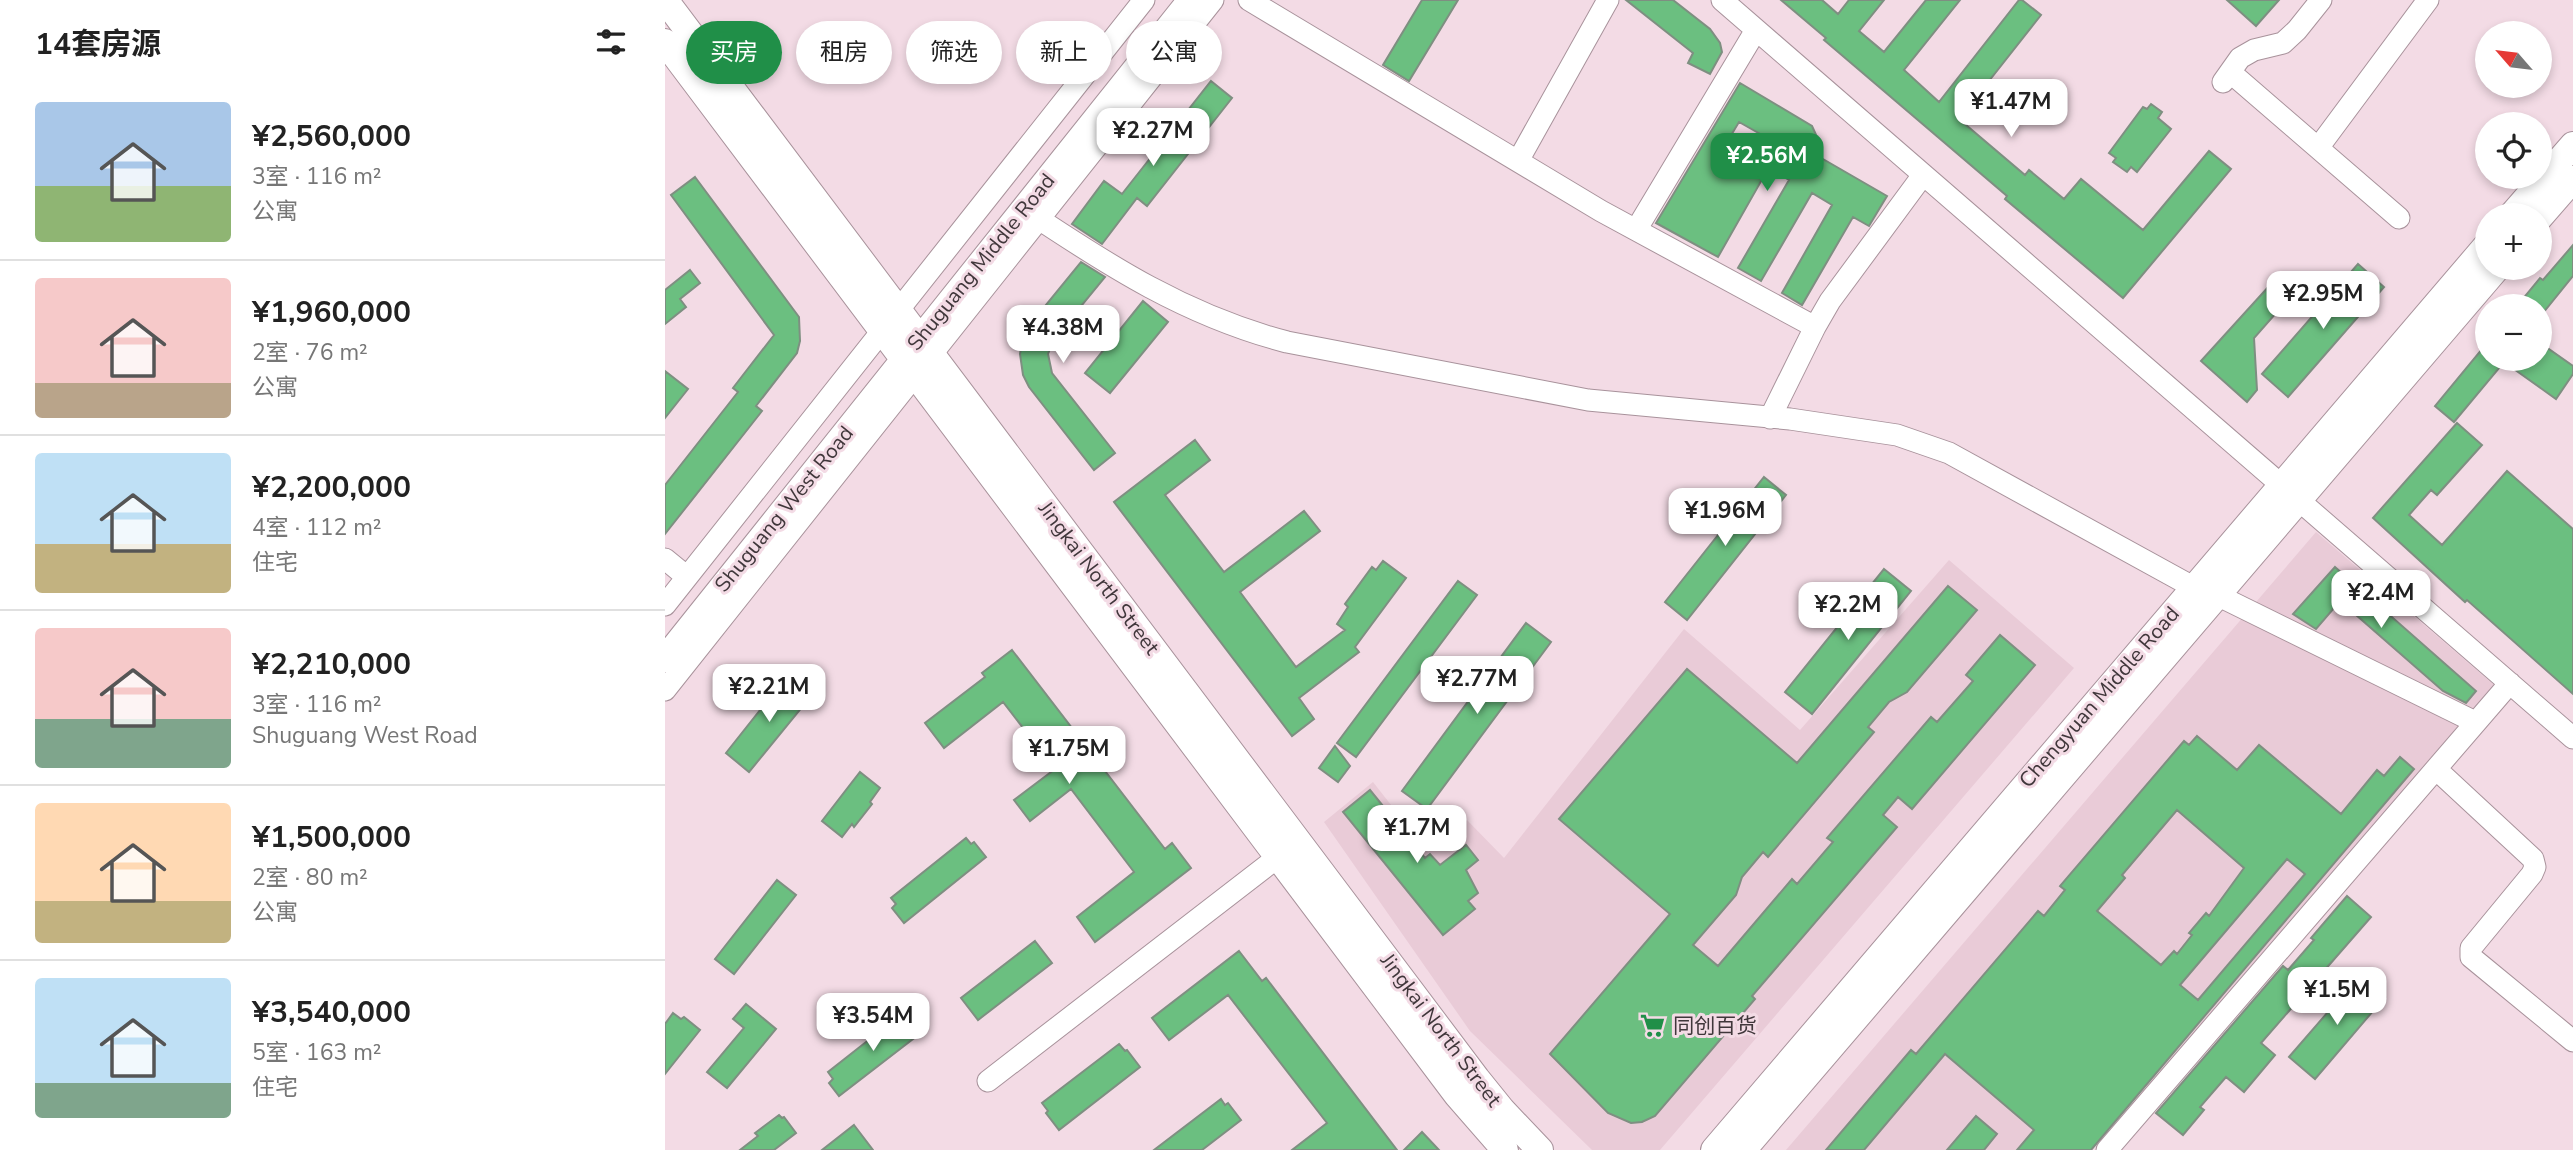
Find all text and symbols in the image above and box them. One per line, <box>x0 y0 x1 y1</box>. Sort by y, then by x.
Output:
chip: 买房 <box>686 21 782 84</box>
chip: 租房 <box>796 21 892 84</box>
chip: 筛选 <box>906 21 1002 84</box>
chip: 新上 <box>1016 21 1112 84</box>
chip: 公寓 <box>1126 21 1222 84</box>
north arrow <box>2475 21 2551 98</box>
map controls <box>2475 21 2552 371</box>
icon: filters <box>592 23 630 61</box>
text: 14套房源 <box>35 24 161 65</box>
pin: ¥1.47M <box>1954 80 2068 139</box>
text: ¥1.47M <box>1971 86 2051 117</box>
pin: ¥2.27M <box>1096 108 1210 168</box>
button: locate <box>2475 112 2552 189</box>
text: ¥2.27M <box>1113 115 1193 146</box>
text: ¥2,560,000 <box>252 116 411 157</box>
icon: home <box>91 130 175 214</box>
pin: ¥2.56M <box>1710 134 1824 193</box>
text: ¥2.56M <box>1727 140 1807 171</box>
text: 3室 · 116 m² <box>252 161 382 192</box>
street label: Shuguang Middle Road <box>901 168 1061 356</box>
text: 公寓 <box>252 196 298 227</box>
button: + <box>2475 203 2552 280</box>
pin: ¥2.95M <box>2266 272 2380 331</box>
text: ¥2.95M <box>2283 278 2363 309</box>
text: ¥1,960,000 <box>252 292 411 333</box>
button: − <box>2475 294 2552 371</box>
icon: home <box>91 306 175 390</box>
pin: ¥4.38M <box>1006 306 1120 365</box>
text: ¥4.38M <box>1023 312 1103 343</box>
text: 2室 · 76 m² <box>252 337 368 368</box>
text: 公寓 <box>252 372 298 403</box>
street label: Shuguang West Road <box>708 420 860 598</box>
text: ¥2,200,000 <box>252 467 411 508</box>
icon: home <box>91 481 175 565</box>
pin: ¥1.96M <box>1668 489 1782 548</box>
street label: Jingkai North Street <box>1032 495 1166 661</box>
text: ¥1.96M <box>1685 495 1765 526</box>
text: 4室 · 112 m² <box>252 512 382 543</box>
text: 住宅 <box>252 547 298 578</box>
pin: ¥2.4M <box>2332 570 2430 630</box>
text: ¥2.4M <box>2347 577 2415 608</box>
pin: ¥2.2M <box>1799 582 1897 642</box>
text: ¥2.2M <box>1814 589 1882 620</box>
street label: Chengyuan Middle Road <box>2013 601 2185 793</box>
text: ¥2,210,000 <box>252 644 411 685</box>
icon: home <box>91 656 175 740</box>
pin: ¥2.77M <box>1420 656 1534 716</box>
text: ¥2.77M <box>1437 663 1517 694</box>
pin: ¥2.21M <box>712 664 826 724</box>
text: ¥2.21M <box>729 671 809 702</box>
text: 3室 · 116 m² <box>252 689 382 720</box>
text: Shuguang West Road <box>252 720 478 751</box>
pin: ¥1.75M <box>1012 726 1126 786</box>
text: ¥1.75M <box>1029 733 1109 764</box>
pin: ¥1.7M <box>1368 806 1466 865</box>
text: ¥1.7M <box>1383 812 1451 843</box>
text: ¥1,500,000 <box>252 817 411 858</box>
icon: home <box>91 831 175 915</box>
text: 2室 · 80 m² <box>252 862 368 893</box>
text: 公寓 <box>252 897 298 928</box>
street label: Jingkai North Street <box>1374 947 1508 1113</box>
pin: ¥1.5M <box>2288 968 2386 1027</box>
text: ¥1.5M <box>2303 974 2371 1005</box>
text: ¥3,540,000 <box>252 992 411 1033</box>
pin: ¥3.54M <box>816 993 930 1053</box>
text: ¥3.54M <box>833 1000 913 1031</box>
icon: home <box>91 1006 175 1090</box>
supermarket icon: 同创百货 <box>1639 1012 1667 1040</box>
place label: 同创百货 <box>1673 1012 1757 1040</box>
text: 5室 · 163 m² <box>252 1037 382 1068</box>
text: 住宅 <box>252 1072 298 1103</box>

